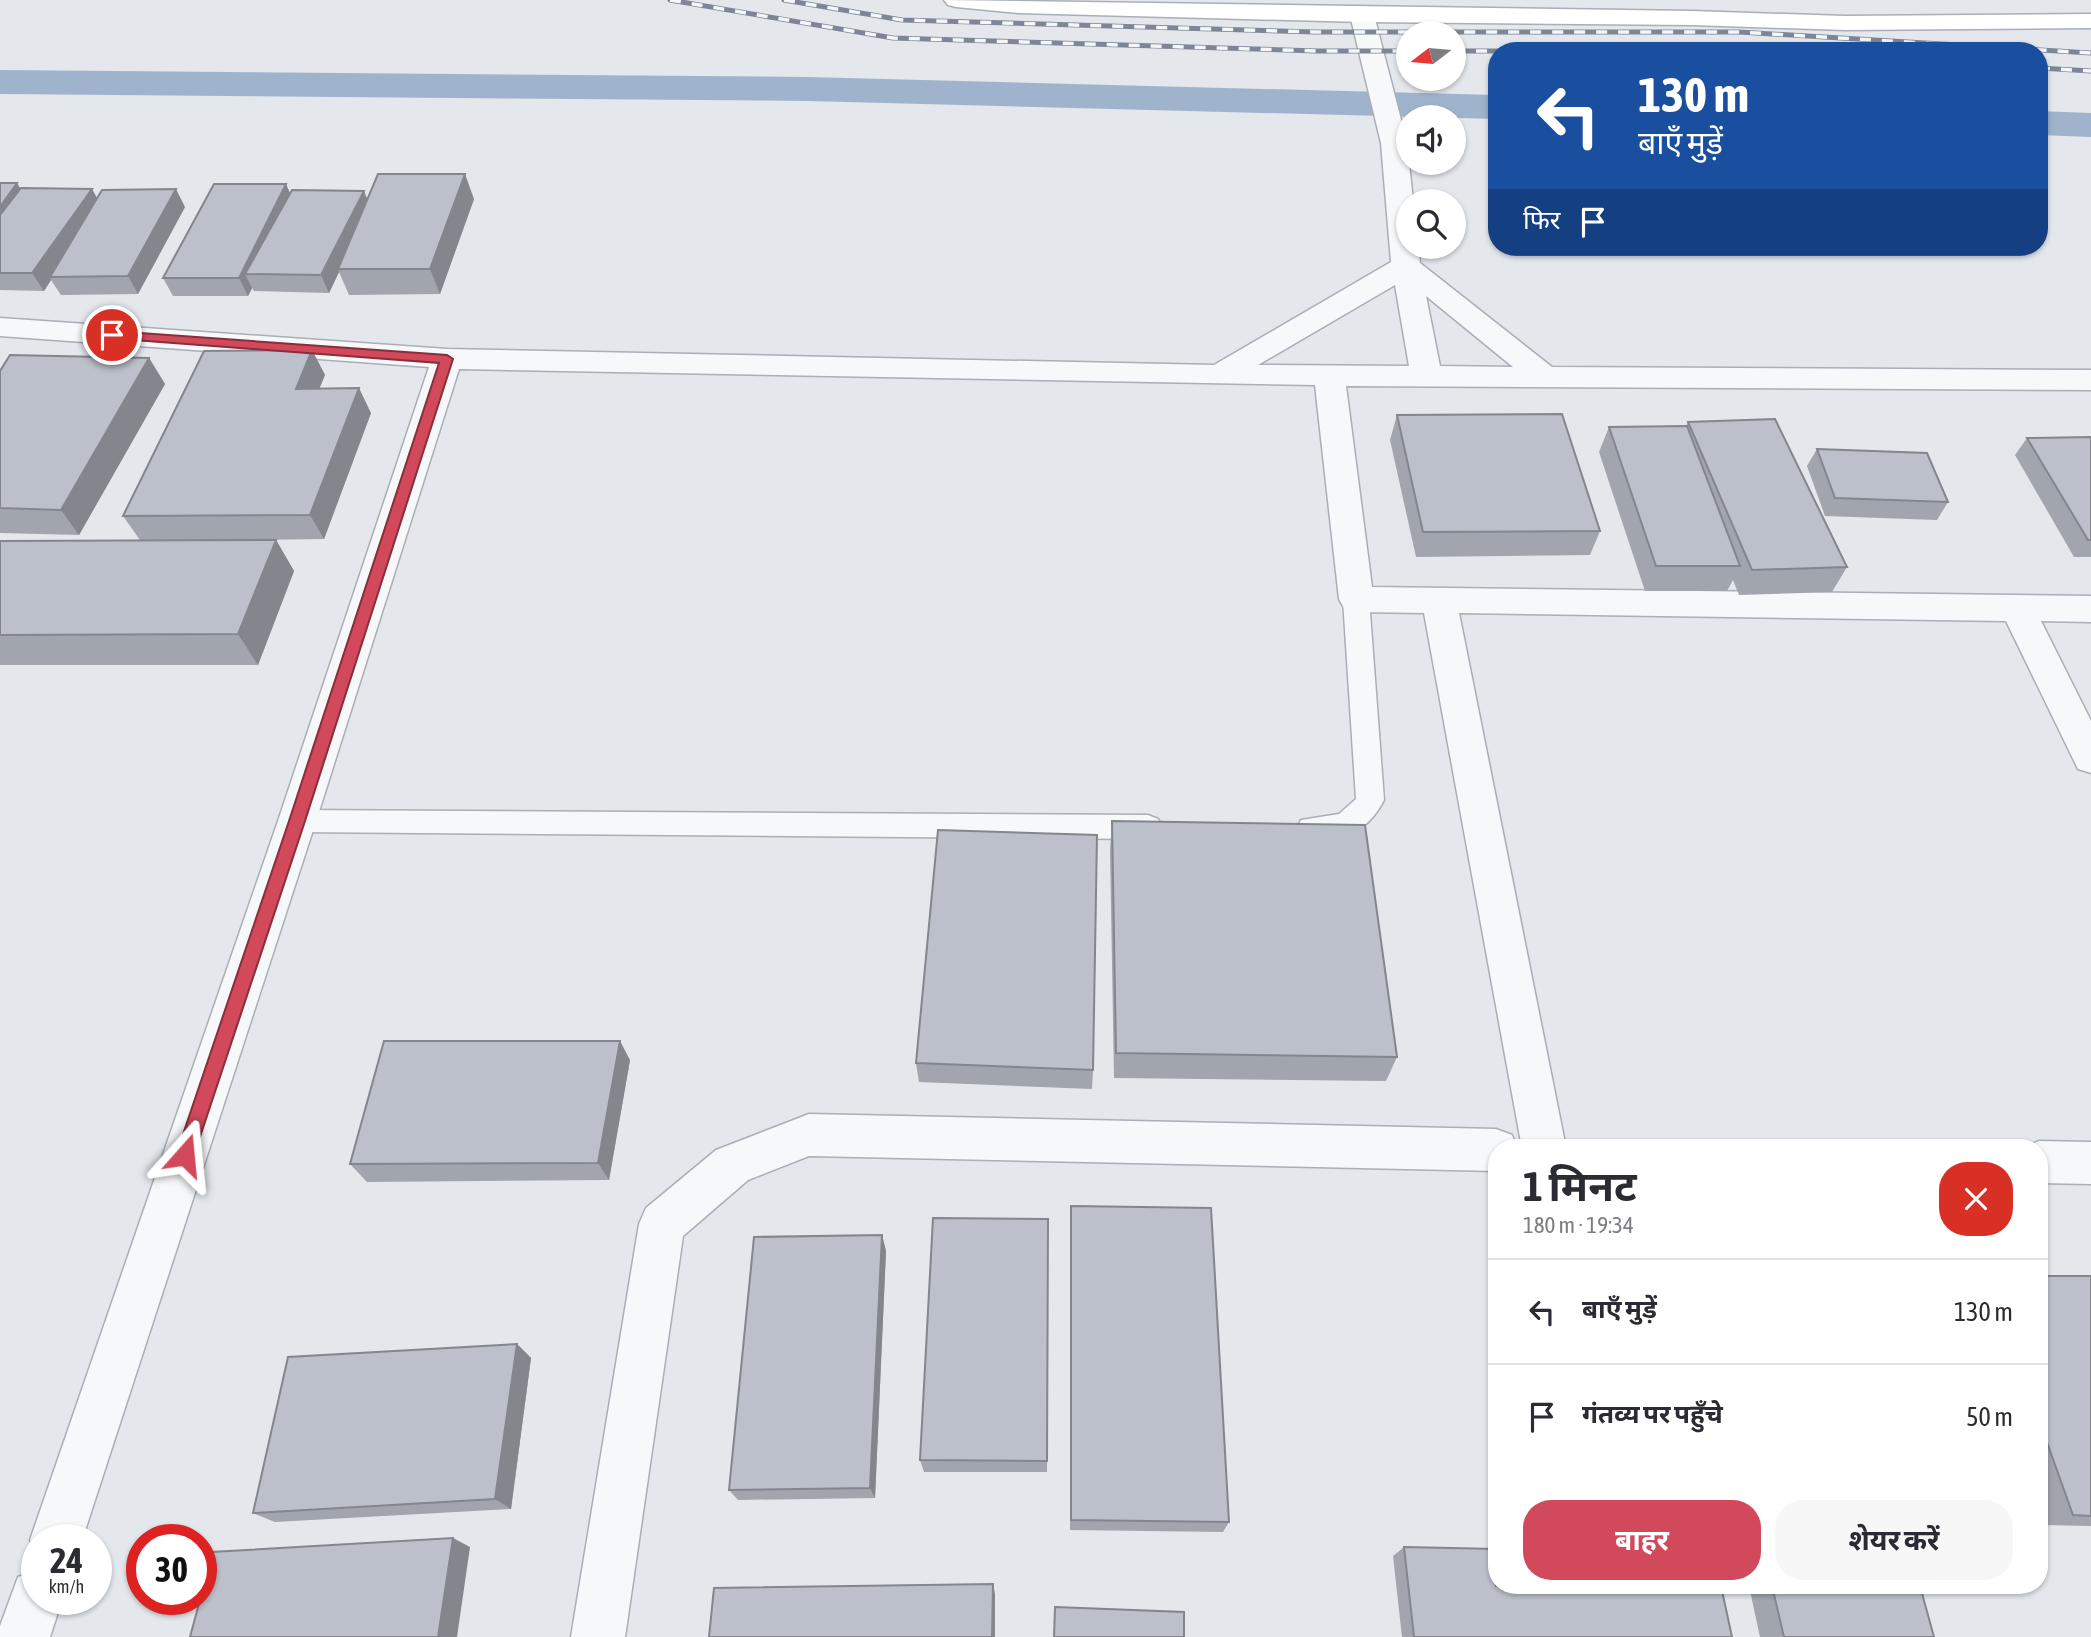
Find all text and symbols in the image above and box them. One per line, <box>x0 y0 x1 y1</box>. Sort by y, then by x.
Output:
north arrow <box>1396 21 1466 91</box>
map controls <box>1396 21 1466 259</box>
text: 130 m <box>1638 66 1749 122</box>
icon: left <box>1523 70 1614 161</box>
button: sound <box>1396 105 1466 175</box>
text: बाएँ मुड़ें <box>1638 124 1723 161</box>
button: search <box>1396 189 1466 259</box>
icon: arrive <box>1574 203 1612 241</box>
text: फिर <box>1523 205 1560 235</box>
pin <box>82 305 142 365</box>
icon: arrive <box>93 316 131 354</box>
position arrow <box>148 1118 222 1192</box>
text: 1 मिनट <box>1523 1162 1637 1210</box>
button: close <box>1939 1162 2013 1236</box>
text: 180 m · 19:34 <box>1523 1212 1634 1238</box>
icon: left <box>1523 1293 1561 1331</box>
text: बाएँ मुड़ें <box>1582 1294 1657 1324</box>
text: 130 m <box>1954 1297 2013 1327</box>
icon: arrive <box>1523 1398 1561 1436</box>
text: गंतव्य पर पहुँचे <box>1582 1399 1723 1429</box>
text: 50 m <box>1966 1402 2013 1432</box>
button: बाहर <box>1523 1500 1761 1580</box>
button: शेयर करें <box>1775 1500 2013 1580</box>
speed limit sign: 30 <box>126 1524 217 1615</box>
text: 24 <box>50 1540 83 1580</box>
text: km/h <box>49 1576 84 1597</box>

